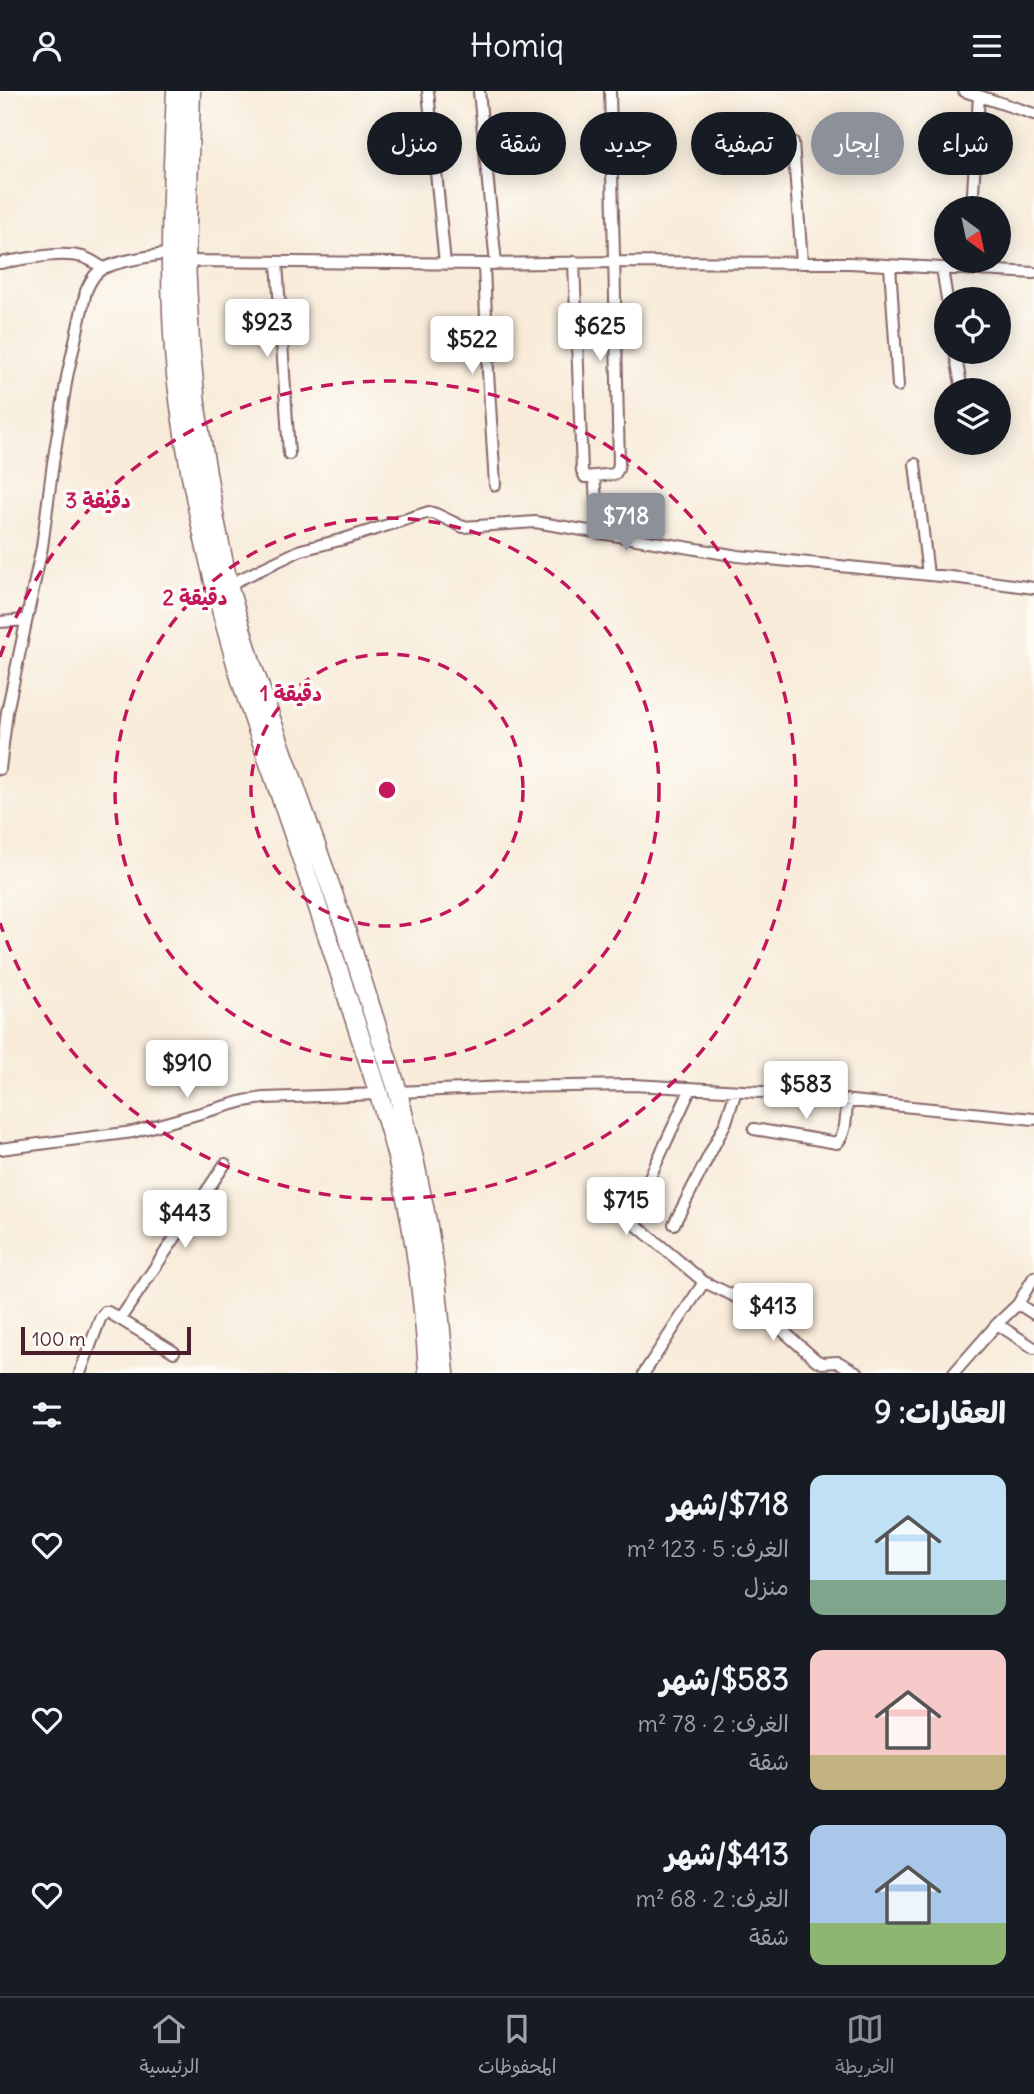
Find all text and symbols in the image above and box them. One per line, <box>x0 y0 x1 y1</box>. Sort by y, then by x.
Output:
text: Homiq <box>470 25 564 66</box>
icon: person <box>28 27 66 65</box>
icon: menu <box>968 27 1006 65</box>
chip: منزل <box>367 112 462 175</box>
chip: شقة <box>476 112 566 175</box>
chip: جديد <box>580 112 677 175</box>
chip: تصفية <box>691 112 797 175</box>
chip: إيجار <box>811 112 904 175</box>
chip: شراء <box>918 112 1013 175</box>
north arrow <box>934 196 1012 273</box>
map controls <box>934 196 1011 455</box>
button: locate <box>934 287 1011 364</box>
pin: $923 <box>226 299 308 359</box>
pin: $625 <box>559 303 641 363</box>
text: $923 <box>241 307 293 336</box>
text: $625 <box>574 311 626 340</box>
pin: $522 <box>431 317 513 376</box>
text: $522 <box>446 324 498 353</box>
button: layers <box>934 378 1011 455</box>
text: 3 دقيقة <box>65 487 131 514</box>
pin: $718 <box>585 493 667 553</box>
text: $718 <box>603 501 649 530</box>
text: 2 دقيقة <box>163 584 227 611</box>
text: 1 دقيقة <box>260 680 322 707</box>
centre of rings <box>375 778 399 802</box>
pin: $910 <box>146 1041 228 1100</box>
text: $910 <box>162 1048 212 1077</box>
pin: $583 <box>765 1061 847 1121</box>
text: $583 <box>780 1069 832 1098</box>
pin: $715 <box>585 1177 667 1237</box>
text: $715 <box>603 1185 649 1214</box>
pin: $443 <box>144 1191 226 1250</box>
text: $443 <box>159 1198 211 1227</box>
pin: $413 <box>732 1283 814 1343</box>
text: $413 <box>749 1291 797 1320</box>
scale bar <box>21 1324 191 1356</box>
text: 100 m <box>32 1327 86 1351</box>
text: العقارات: 9 <box>874 1393 1006 1431</box>
icon: filters <box>28 1396 66 1434</box>
text: $718/شهر <box>668 1485 789 1523</box>
icon: home <box>866 1503 950 1587</box>
icon: heart <box>28 1526 66 1564</box>
text: الغرف: 5 · 123 m² <box>627 1534 789 1563</box>
text: منزل <box>744 1572 789 1601</box>
text: $583/شهر <box>660 1660 789 1698</box>
icon: home <box>866 1678 950 1762</box>
icon: heart <box>28 1701 66 1739</box>
text: الغرف: 2 · 78 m² <box>638 1709 789 1738</box>
text: شقة <box>749 1747 789 1776</box>
text: $413/شهر <box>666 1835 789 1873</box>
icon: home <box>866 1853 950 1937</box>
icon: heart <box>28 1876 66 1914</box>
text: الغرف: 2 · 68 m² <box>636 1884 789 1913</box>
text: شقة <box>749 1922 789 1951</box>
tab: الرئيسية <box>139 2010 199 2083</box>
tab: المحفوظات <box>478 2010 556 2083</box>
tab: الخريطة <box>835 2010 895 2083</box>

